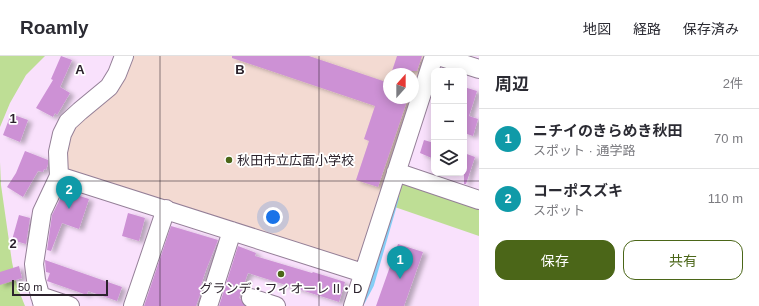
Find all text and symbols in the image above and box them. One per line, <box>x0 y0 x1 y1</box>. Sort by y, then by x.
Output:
text: Roamly <box>20 17 89 38</box>
text: 地図 <box>583 21 611 37</box>
text: 経路 <box>633 21 661 37</box>
text: 保存済み <box>683 21 739 37</box>
text: A <box>75 62 85 77</box>
text: B <box>235 62 245 77</box>
north arrow <box>383 68 419 104</box>
map controls <box>431 68 467 176</box>
button: + <box>431 68 467 104</box>
text: 周辺 <box>495 75 529 94</box>
text: 2件 <box>723 76 743 91</box>
button: − <box>431 104 467 140</box>
text: 1 <box>9 111 17 126</box>
text: ニチイのきらめき秋田 <box>533 122 683 139</box>
text: 1 <box>504 131 512 146</box>
text: 70 m <box>714 131 743 146</box>
button: layers <box>431 140 467 176</box>
text: スポット · 通学路 <box>533 143 636 158</box>
place label: 秋田市立広面小学校 <box>237 153 354 168</box>
marker: 秋田市立広面小学校 <box>224 155 234 165</box>
pin: 2 <box>56 176 82 209</box>
text: コーポスズキ <box>533 182 623 199</box>
text: 2 <box>504 191 512 206</box>
text: 110 m <box>708 191 743 206</box>
text: スポット <box>533 203 585 218</box>
your location <box>263 207 283 227</box>
text: 2 <box>9 236 17 251</box>
button: 保存 <box>495 240 615 280</box>
button: 共有 <box>623 240 743 280</box>
pin: 1 <box>387 246 413 279</box>
marker: グランデ・フィオーレ II・D <box>276 269 286 279</box>
scale bar <box>12 278 108 297</box>
text: 50 m <box>18 281 42 293</box>
place label: グランデ・フィオーレ II・D <box>200 281 362 296</box>

